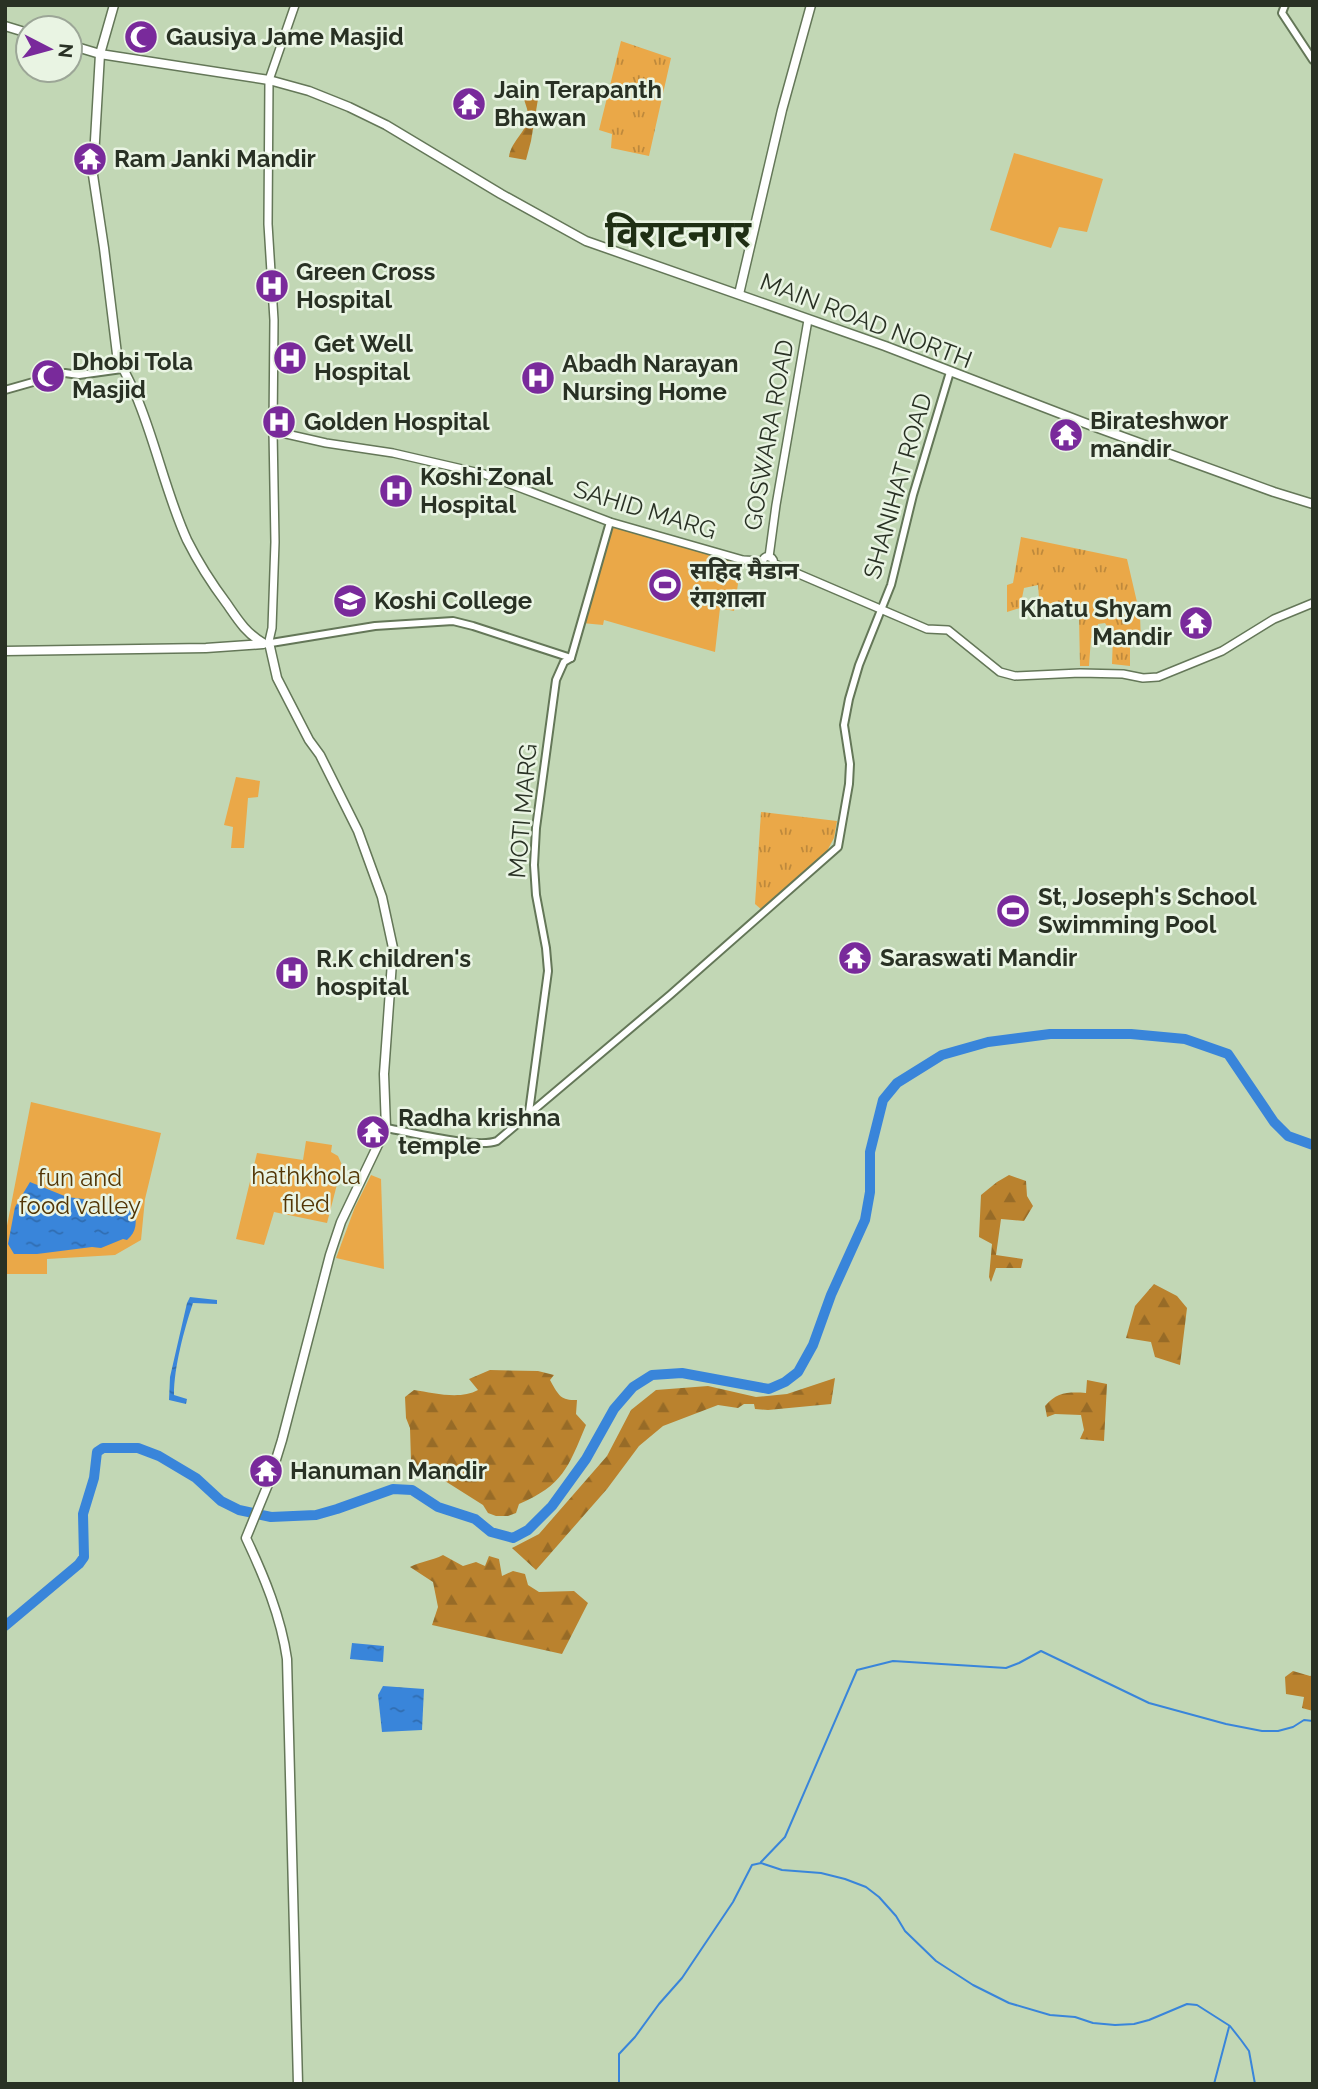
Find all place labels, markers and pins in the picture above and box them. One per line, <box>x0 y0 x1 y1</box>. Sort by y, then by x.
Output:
mosque icon: Gausiya Jame Masjid <box>122 18 160 56</box>
place label: Gausiya Jame Masjid <box>166 22 404 51</box>
place label: Jain Terapanth Bhawan <box>494 75 662 132</box>
temple icon: Jain Terapanth Bhawan <box>450 85 488 123</box>
temple icon: Ram Janki Mandir <box>71 140 109 178</box>
place label: Ram Janki Mandir <box>114 144 316 173</box>
place label: Green Cross Hospital <box>296 257 436 314</box>
hospital icon: Green Cross Hospital <box>253 267 291 305</box>
place label: Get Well Hospital <box>314 329 413 386</box>
hospital icon: Get Well Hospital <box>271 339 309 377</box>
place label: Dhobi Tola Masjid <box>72 347 193 404</box>
place label: Abadh Narayan Nursing Home <box>562 349 738 406</box>
mosque icon: Dhobi Tola Masjid <box>29 357 67 395</box>
hospital icon: Abadh Narayan Nursing Home <box>519 359 557 397</box>
hospital icon: Golden Hospital <box>260 403 298 441</box>
place label: Birateshwor mandir <box>1090 406 1228 463</box>
place label: Golden Hospital <box>304 407 490 436</box>
temple icon: Birateshwor mandir <box>1047 416 1085 454</box>
place label: Koshi Zonal Hospital <box>420 462 554 519</box>
hospital icon: Koshi Zonal Hospital <box>377 472 415 510</box>
place label: सहिद मैडान रंगशाला <box>690 556 800 613</box>
sports icon: सहिद मैडान रंगशाला <box>646 566 684 604</box>
school or university icon: Koshi College <box>331 582 369 620</box>
place label: Koshi College <box>374 586 532 615</box>
place label: Khatu Shyam Mandir <box>1020 594 1172 651</box>
temple icon: Khatu Shyam Mandir <box>1177 604 1215 642</box>
place label: St, Joseph's School Swimming Pool <box>1038 882 1257 939</box>
sports icon: St, Joseph's School Swimming Pool <box>994 892 1032 930</box>
temple icon: Saraswati Mandir <box>836 939 874 977</box>
place label: Saraswati Mandir <box>880 943 1077 972</box>
place label: R.K children's hospital <box>316 944 471 1001</box>
hospital icon: R.K children's hospital <box>273 954 311 992</box>
place label: Radha krishna temple <box>398 1103 561 1160</box>
temple icon: Radha krishna temple <box>354 1113 392 1151</box>
temple icon: Hanuman Mandir <box>247 1452 285 1490</box>
place label: Hanuman Mandir <box>290 1456 487 1485</box>

